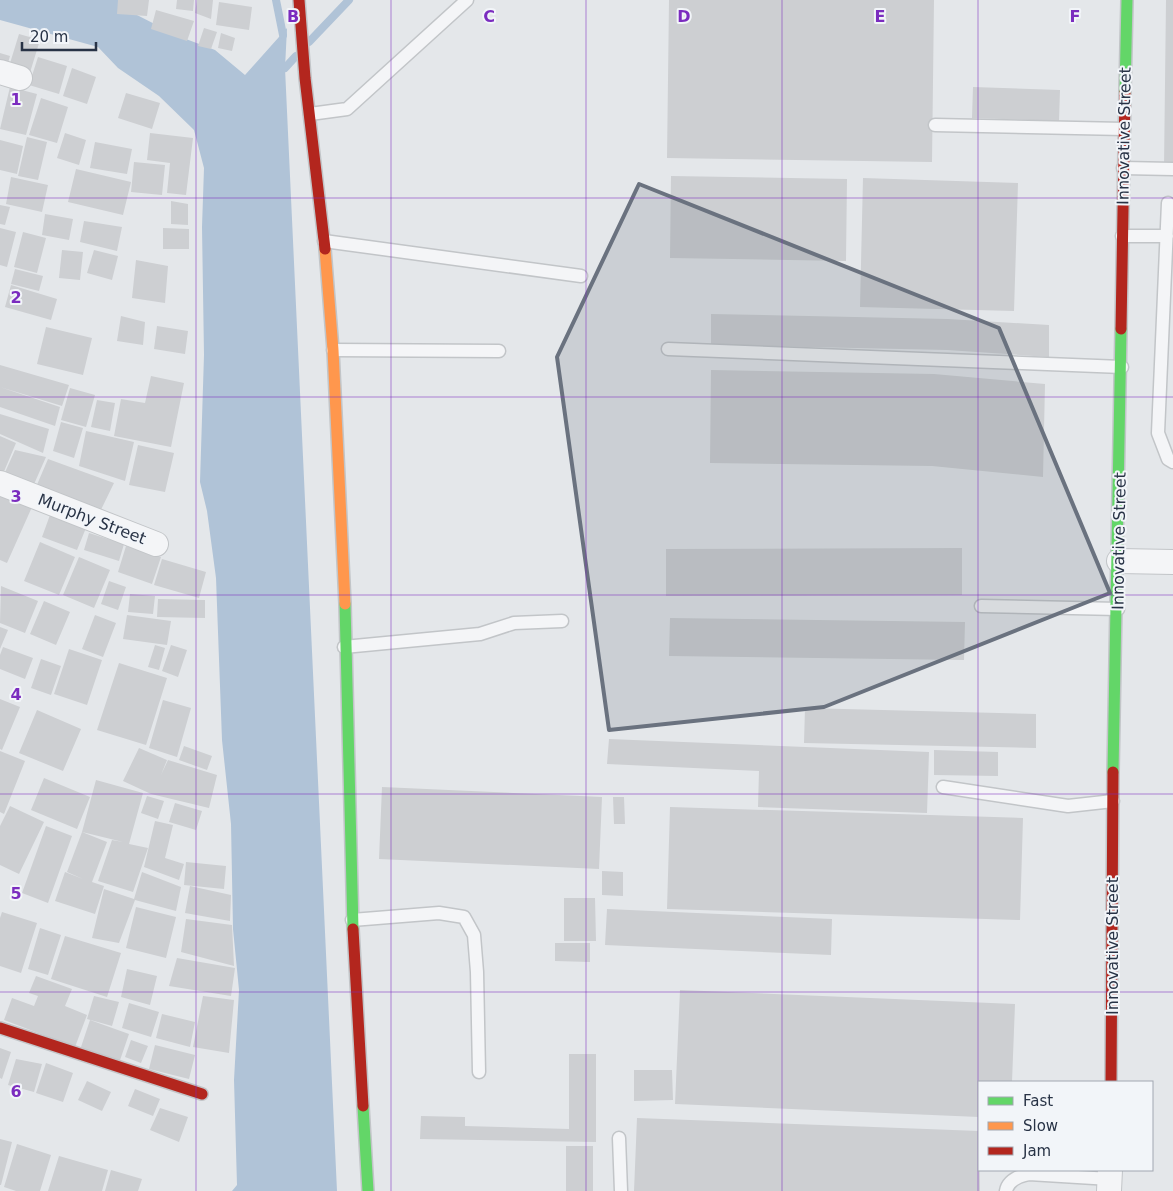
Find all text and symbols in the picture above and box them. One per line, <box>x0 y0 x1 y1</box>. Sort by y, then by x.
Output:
text: B <box>287 7 299 26</box>
text: C <box>483 7 495 26</box>
text: D <box>677 7 691 26</box>
text: E <box>875 7 885 26</box>
text: F <box>1070 7 1080 26</box>
scale bar <box>22 20 96 52</box>
text: 20 m <box>30 28 68 46</box>
street label: Innovative Street <box>1113 67 1135 205</box>
text: 1 <box>10 90 22 109</box>
text: 2 <box>10 288 22 307</box>
street label: Innovative Street <box>1108 472 1130 610</box>
text: 3 <box>10 487 22 506</box>
street label: Murphy Street <box>35 490 149 548</box>
text: 4 <box>10 685 22 704</box>
street label: Innovative Street <box>1103 877 1122 1015</box>
text: 5 <box>10 884 22 903</box>
legend <box>978 1081 1153 1171</box>
text: 6 <box>10 1082 22 1101</box>
text: Fast <box>1023 1092 1053 1110</box>
text: Slow <box>1023 1117 1058 1135</box>
text: Jam <box>1022 1142 1051 1160</box>

